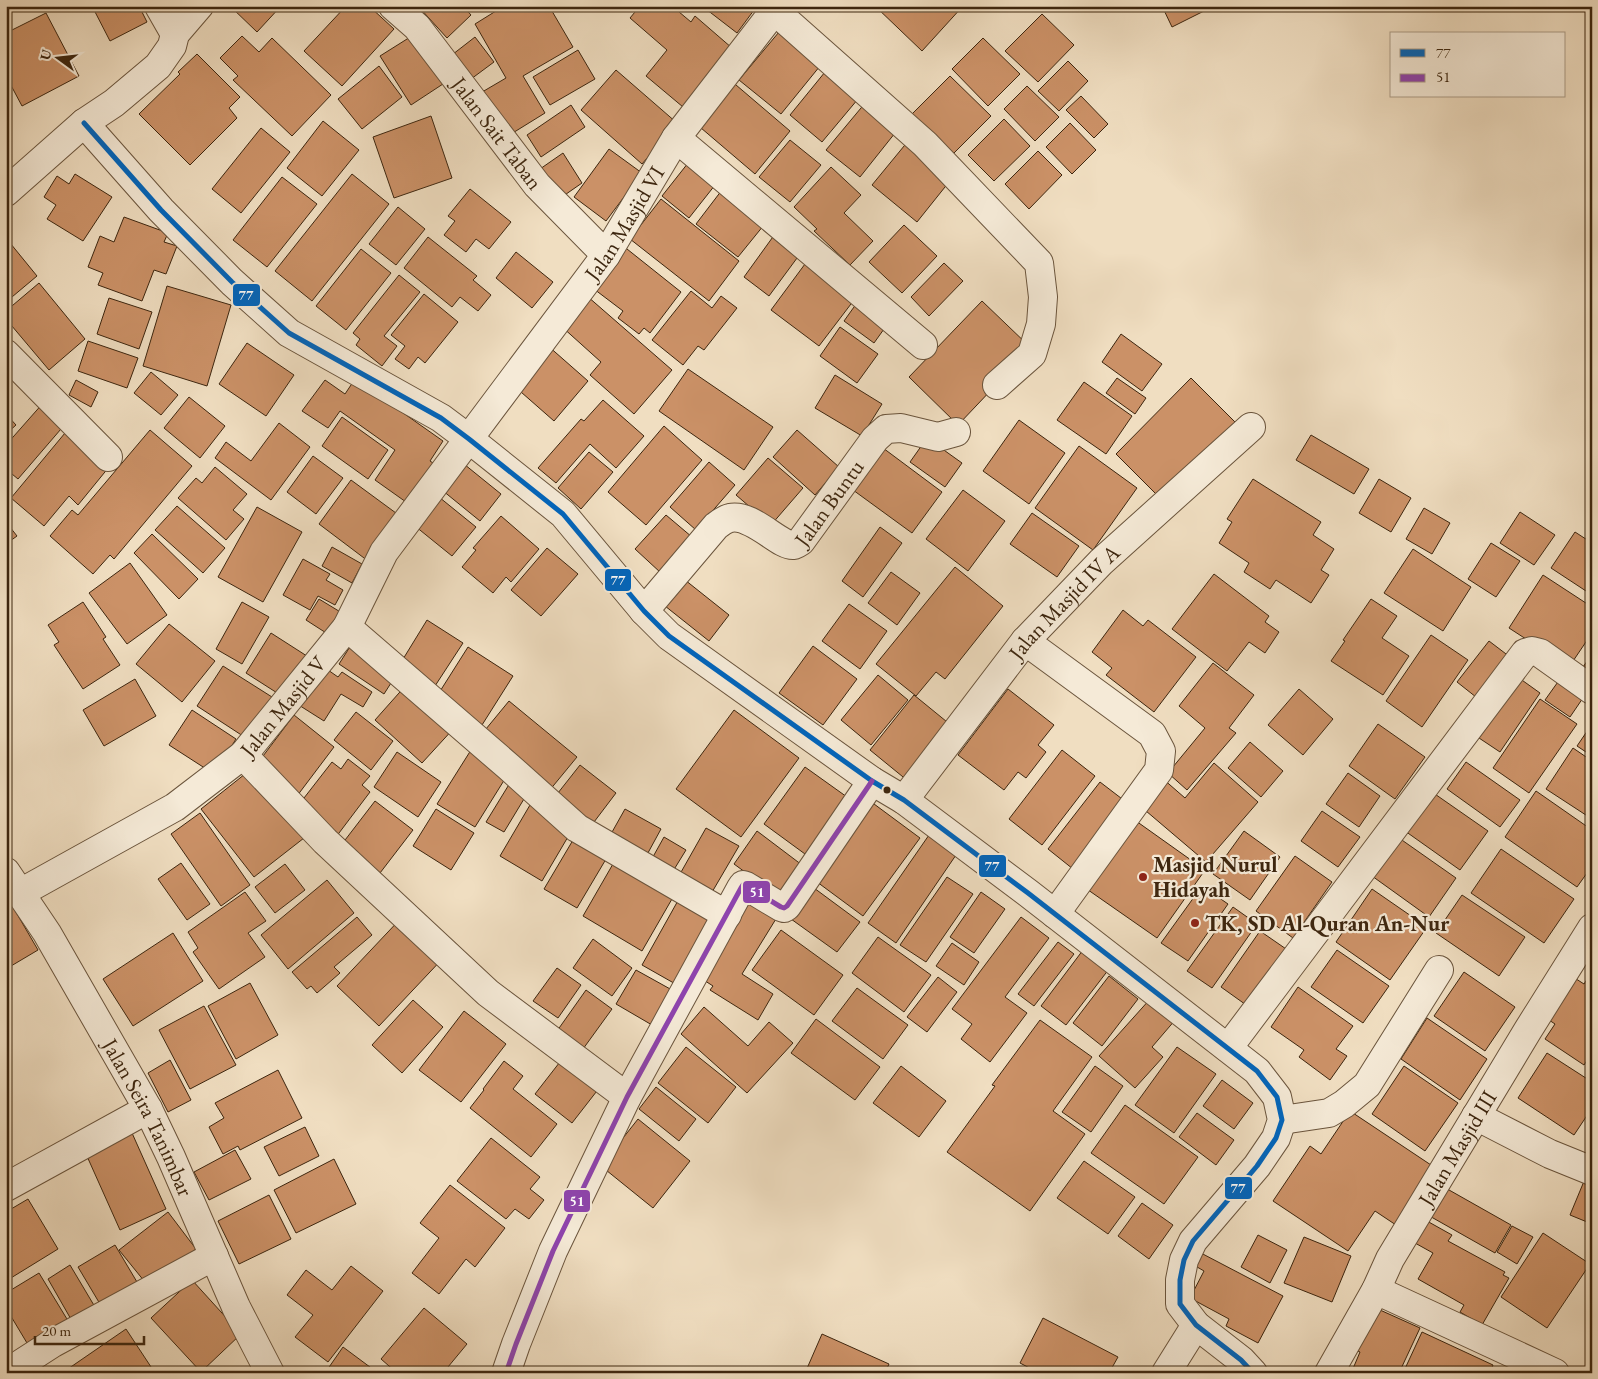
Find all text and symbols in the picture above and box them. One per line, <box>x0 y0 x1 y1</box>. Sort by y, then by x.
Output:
north arrow <box>32 32 82 82</box>
legend <box>1390 32 1566 98</box>
text: 77 <box>1436 43 1451 62</box>
text: U <box>35 47 56 62</box>
text: 51 <box>1436 67 1450 86</box>
street label: Jalan Sait Taban <box>444 69 550 196</box>
street label: Jalan Masjid VI <box>577 160 671 288</box>
line badge: 77 <box>232 283 261 307</box>
text: 77 <box>239 286 254 304</box>
street label: Jalan Buntu <box>787 453 871 554</box>
street label: Jalan Masjid IV A <box>1001 537 1127 667</box>
line badge: 77 <box>604 568 632 592</box>
text: 77 <box>611 571 626 589</box>
street label: Jalan Masjid V <box>232 650 333 764</box>
unlabelled marker <box>882 785 892 795</box>
place label: Masjid Nurul Hidayah <box>1153 850 1277 904</box>
line badge: 77 <box>978 854 1007 878</box>
text: 77 <box>985 857 1000 875</box>
marker: Masjid Nurul Hidayah <box>1137 871 1149 883</box>
line badge: 51 <box>742 880 771 904</box>
text: 51 <box>750 883 764 901</box>
place label: TK, SD Al-Quran An-Nur <box>1205 909 1450 938</box>
marker: TK, SD Al-Quran An-Nur <box>1189 917 1201 929</box>
street label: Jalan Seira Tanimbar <box>95 1032 200 1201</box>
street label: Jalan Masjid III <box>1410 1085 1504 1213</box>
line badge: 77 <box>1224 1176 1253 1200</box>
text: 77 <box>1231 1179 1246 1197</box>
line badge: 51 <box>563 1189 591 1213</box>
text: 51 <box>570 1192 584 1210</box>
scale bar <box>35 1314 144 1346</box>
text: 20 m <box>42 1321 71 1340</box>

